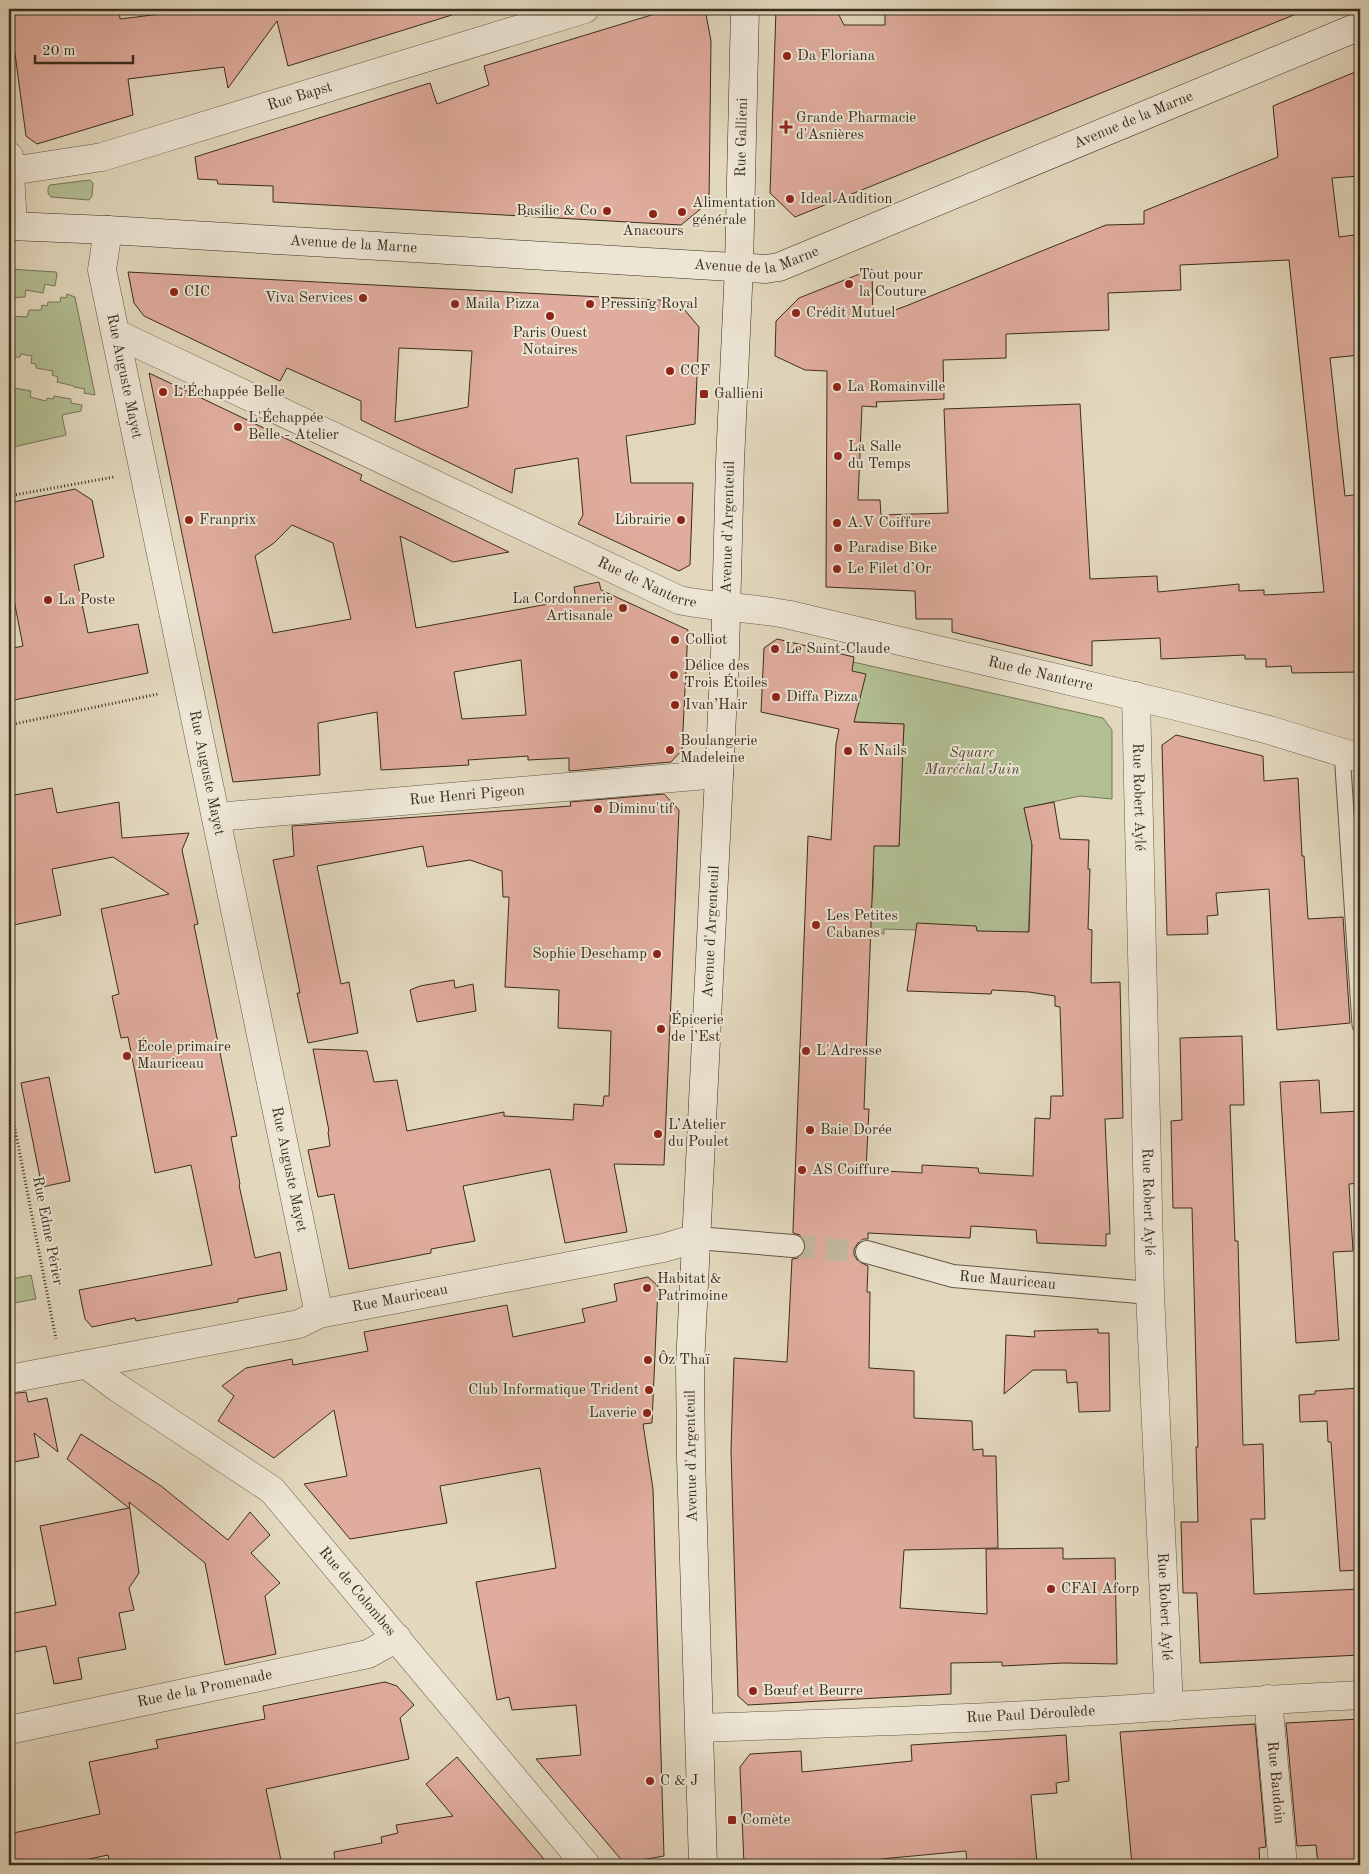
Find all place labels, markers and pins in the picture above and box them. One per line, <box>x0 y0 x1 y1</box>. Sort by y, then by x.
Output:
place label: Da Floriana <box>797 49 876 64</box>
marker: Da Floriana <box>781 50 793 62</box>
place label: Grande Pharmacie d'Asnières <box>796 111 916 143</box>
marker: Grande Pharmacie d'Asnières <box>780 121 792 133</box>
place label: Ideal Audition <box>800 192 893 207</box>
marker: Ideal Audition <box>784 193 796 205</box>
place label: Alimentation générale <box>692 196 776 228</box>
place label: Basilic & Co <box>516 204 597 219</box>
marker: Basilic & Co <box>601 205 613 217</box>
marker: Alimentation générale <box>676 206 688 218</box>
marker: Anacours <box>647 208 659 220</box>
place label: Anacours <box>622 224 684 239</box>
place label: Tout pour la Couture <box>859 268 927 300</box>
marker: Tout pour la Couture <box>843 278 855 290</box>
place label: CIC <box>184 285 210 300</box>
marker: CIC <box>168 286 180 298</box>
place label: Viva Services <box>265 291 353 306</box>
marker: Viva Services <box>357 292 369 304</box>
place label: Maila Pizza <box>465 297 540 312</box>
place label: Pressing Royal <box>600 297 698 312</box>
marker: Maila Pizza <box>449 298 461 310</box>
marker: Pressing Royal <box>584 298 596 310</box>
place label: Crédit Mutuel <box>806 306 895 321</box>
marker: Crédit Mutuel <box>790 307 802 319</box>
marker: Paris Ouest Notaires <box>544 310 556 322</box>
place label: Paris Ouest Notaires <box>512 326 588 358</box>
place label: CCF <box>680 364 710 379</box>
marker: CCF <box>664 365 676 377</box>
place label: La Romainville <box>847 380 945 395</box>
marker: La Romainville <box>831 381 843 393</box>
place label: L'Échappée Belle <box>173 382 285 400</box>
marker: L'Échappée Belle <box>157 386 169 398</box>
place label: Gallieni <box>714 387 763 402</box>
marker: Gallieni <box>698 388 710 400</box>
place label: L'Échappée Belle - Atelier <box>248 408 339 443</box>
marker: L'Échappée Belle - Atelier <box>232 421 244 433</box>
place label: La Salle du Temps <box>848 440 911 472</box>
marker: La Salle du Temps <box>832 450 844 462</box>
place label: Franprix <box>199 513 257 528</box>
place label: Librairie <box>615 513 671 528</box>
marker: Franprix <box>183 514 195 526</box>
marker: Librairie <box>675 514 687 526</box>
place label: A.V Coiffure <box>847 516 931 531</box>
marker: A.V Coiffure <box>831 517 843 529</box>
place label: Paradise Bike <box>848 541 937 556</box>
marker: Paradise Bike <box>832 542 844 554</box>
place label: Le Filet d’Or <box>847 562 931 577</box>
marker: Le Filet d’Or <box>831 563 843 575</box>
place label: La Cordonnerie Artisanale <box>512 592 613 624</box>
place label: La Poste <box>58 593 115 608</box>
marker: La Poste <box>42 594 54 606</box>
marker: La Cordonnerie Artisanale <box>617 602 629 614</box>
place label: Colliot <box>685 633 727 648</box>
marker: Colliot <box>669 634 681 646</box>
place label: Le Saint-Claude <box>785 642 890 657</box>
marker: Le Saint-Claude <box>769 643 781 655</box>
place label: Délice des Trois Étoiles <box>684 659 768 691</box>
marker: Délice des Trois Étoiles <box>668 669 680 681</box>
place label: Diffa Pizza <box>786 690 859 705</box>
marker: Diffa Pizza <box>770 691 782 703</box>
place label: Ivan’Hair <box>685 698 748 713</box>
marker: Ivan’Hair <box>669 699 681 711</box>
place label: Boulangerie Madeleine <box>680 734 758 766</box>
marker: Boulangerie Madeleine <box>664 744 676 756</box>
place label: K Nails <box>858 744 907 759</box>
marker: K Nails <box>842 745 854 757</box>
place label: Diminu'tif <box>608 802 675 817</box>
marker: Diminu'tif <box>592 803 604 815</box>
place label: Les Petites Cabanes <box>826 909 898 941</box>
marker: Les Petites Cabanes <box>810 919 822 931</box>
place label: Sophie Deschamp <box>532 947 647 962</box>
marker: Sophie Deschamp <box>651 948 663 960</box>
place label: Épicerie de l’Est <box>671 1010 724 1045</box>
marker: Épicerie de l’Est <box>655 1023 667 1035</box>
place label: École primaire Mauriceau <box>137 1037 231 1072</box>
place label: L'Adresse <box>816 1044 882 1059</box>
marker: L'Adresse <box>800 1045 812 1057</box>
marker: École primaire Mauriceau <box>121 1050 133 1062</box>
place label: L’Atelier du Poulet <box>668 1118 729 1150</box>
place label: Baie Dorée <box>820 1123 892 1138</box>
marker: Baie Dorée <box>804 1124 816 1136</box>
marker: L’Atelier du Poulet <box>652 1128 664 1140</box>
place label: AS Coiffure <box>812 1163 890 1178</box>
marker: AS Coiffure <box>796 1164 808 1176</box>
place label: Habitat & Patrimoine <box>657 1272 728 1304</box>
marker: Habitat & Patrimoine <box>641 1282 653 1294</box>
place label: Ôz Thaï <box>658 1350 711 1368</box>
marker: Ôz Thaï <box>642 1354 654 1366</box>
place label: Club Informatique Trident <box>468 1383 639 1398</box>
marker: Club Informatique Trident <box>643 1384 655 1396</box>
place label: Laverie <box>589 1406 637 1421</box>
marker: Laverie <box>641 1407 653 1419</box>
place label: CFAI Aforp <box>1061 1582 1139 1597</box>
marker: CFAI Aforp <box>1045 1583 1057 1595</box>
place label: Bœuf et Beurre <box>763 1684 863 1699</box>
marker: Bœuf et Beurre <box>747 1685 759 1697</box>
place label: C & J <box>660 1774 698 1789</box>
marker: C & J <box>644 1775 656 1787</box>
place label: Comète <box>742 1813 791 1828</box>
marker: Comète <box>726 1814 738 1826</box>

